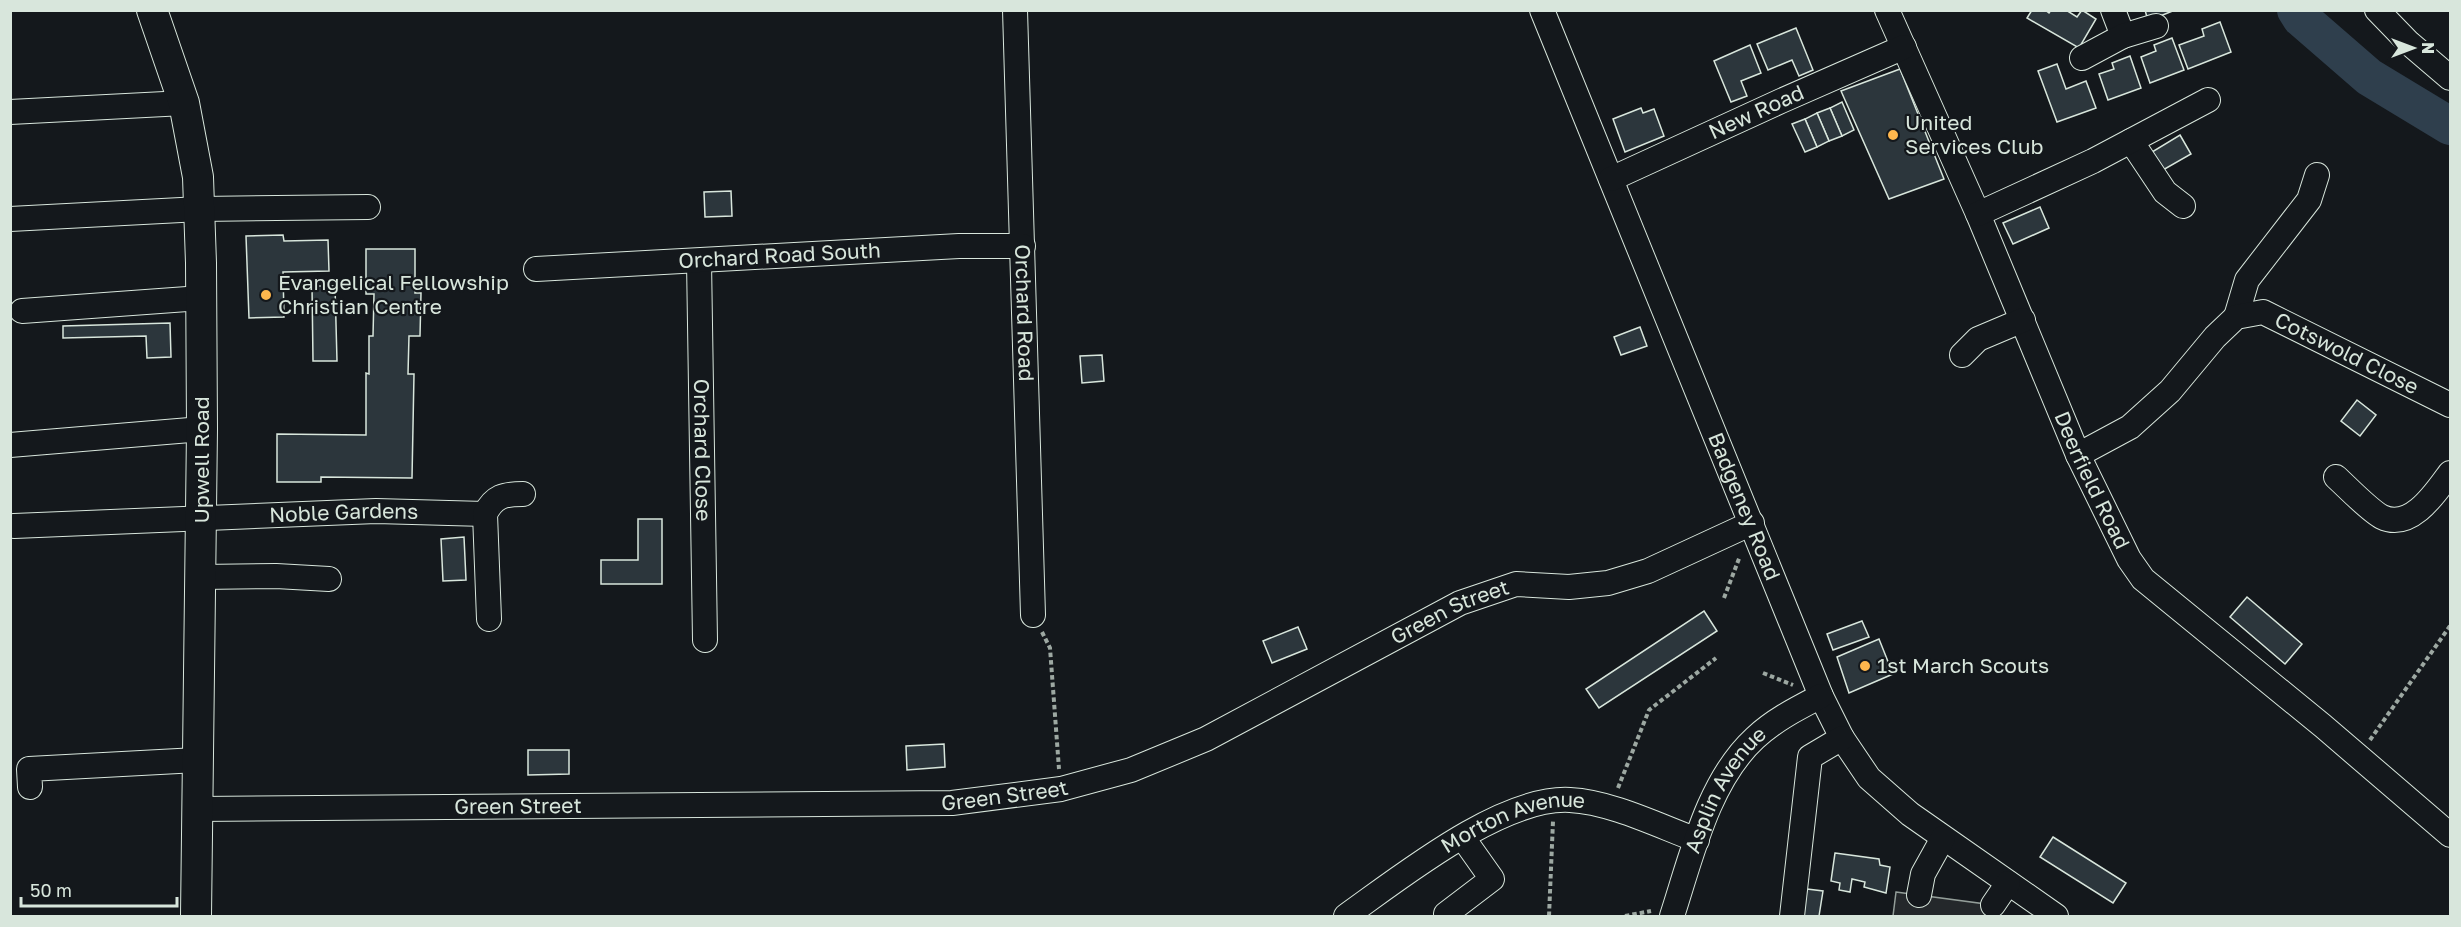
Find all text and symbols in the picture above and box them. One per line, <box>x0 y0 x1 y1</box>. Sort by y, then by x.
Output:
north arrow <box>2383 18 2443 78</box>
text: N <box>2418 42 2438 54</box>
street label: New Road <box>1704 79 1808 144</box>
place label: United Services Club <box>1905 109 2043 159</box>
marker: United Services Club <box>1886 128 1900 142</box>
street label: Orchard Road South <box>678 236 882 273</box>
street label: Orchard Road <box>1010 244 1040 382</box>
place label: Evangelical Fellowship Christian Centre <box>278 269 509 319</box>
marker: Evangelical Fellowship Christian Centre <box>259 288 273 302</box>
street label: Cotswold Close <box>2271 306 2423 399</box>
street label: Orchard Close <box>689 378 717 521</box>
street label: Upwell Road <box>188 396 214 524</box>
street label: Deerfield Road <box>2049 407 2136 553</box>
street label: Badgeney Road <box>1703 428 1787 584</box>
street label: Noble Gardens <box>269 497 419 527</box>
street label: Green Street <box>1386 573 1512 650</box>
place label: 1st March Scouts <box>1877 652 2049 678</box>
marker: 1st March Scouts <box>1858 659 1872 673</box>
street label: Asplin Avenue <box>1679 720 1771 856</box>
street label: Green Street <box>941 774 1071 815</box>
street label: Morton Avenue <box>1436 786 1587 858</box>
street label: Green Street <box>454 792 582 819</box>
scale bar <box>21 870 177 908</box>
text: 50 m <box>30 879 72 901</box>

